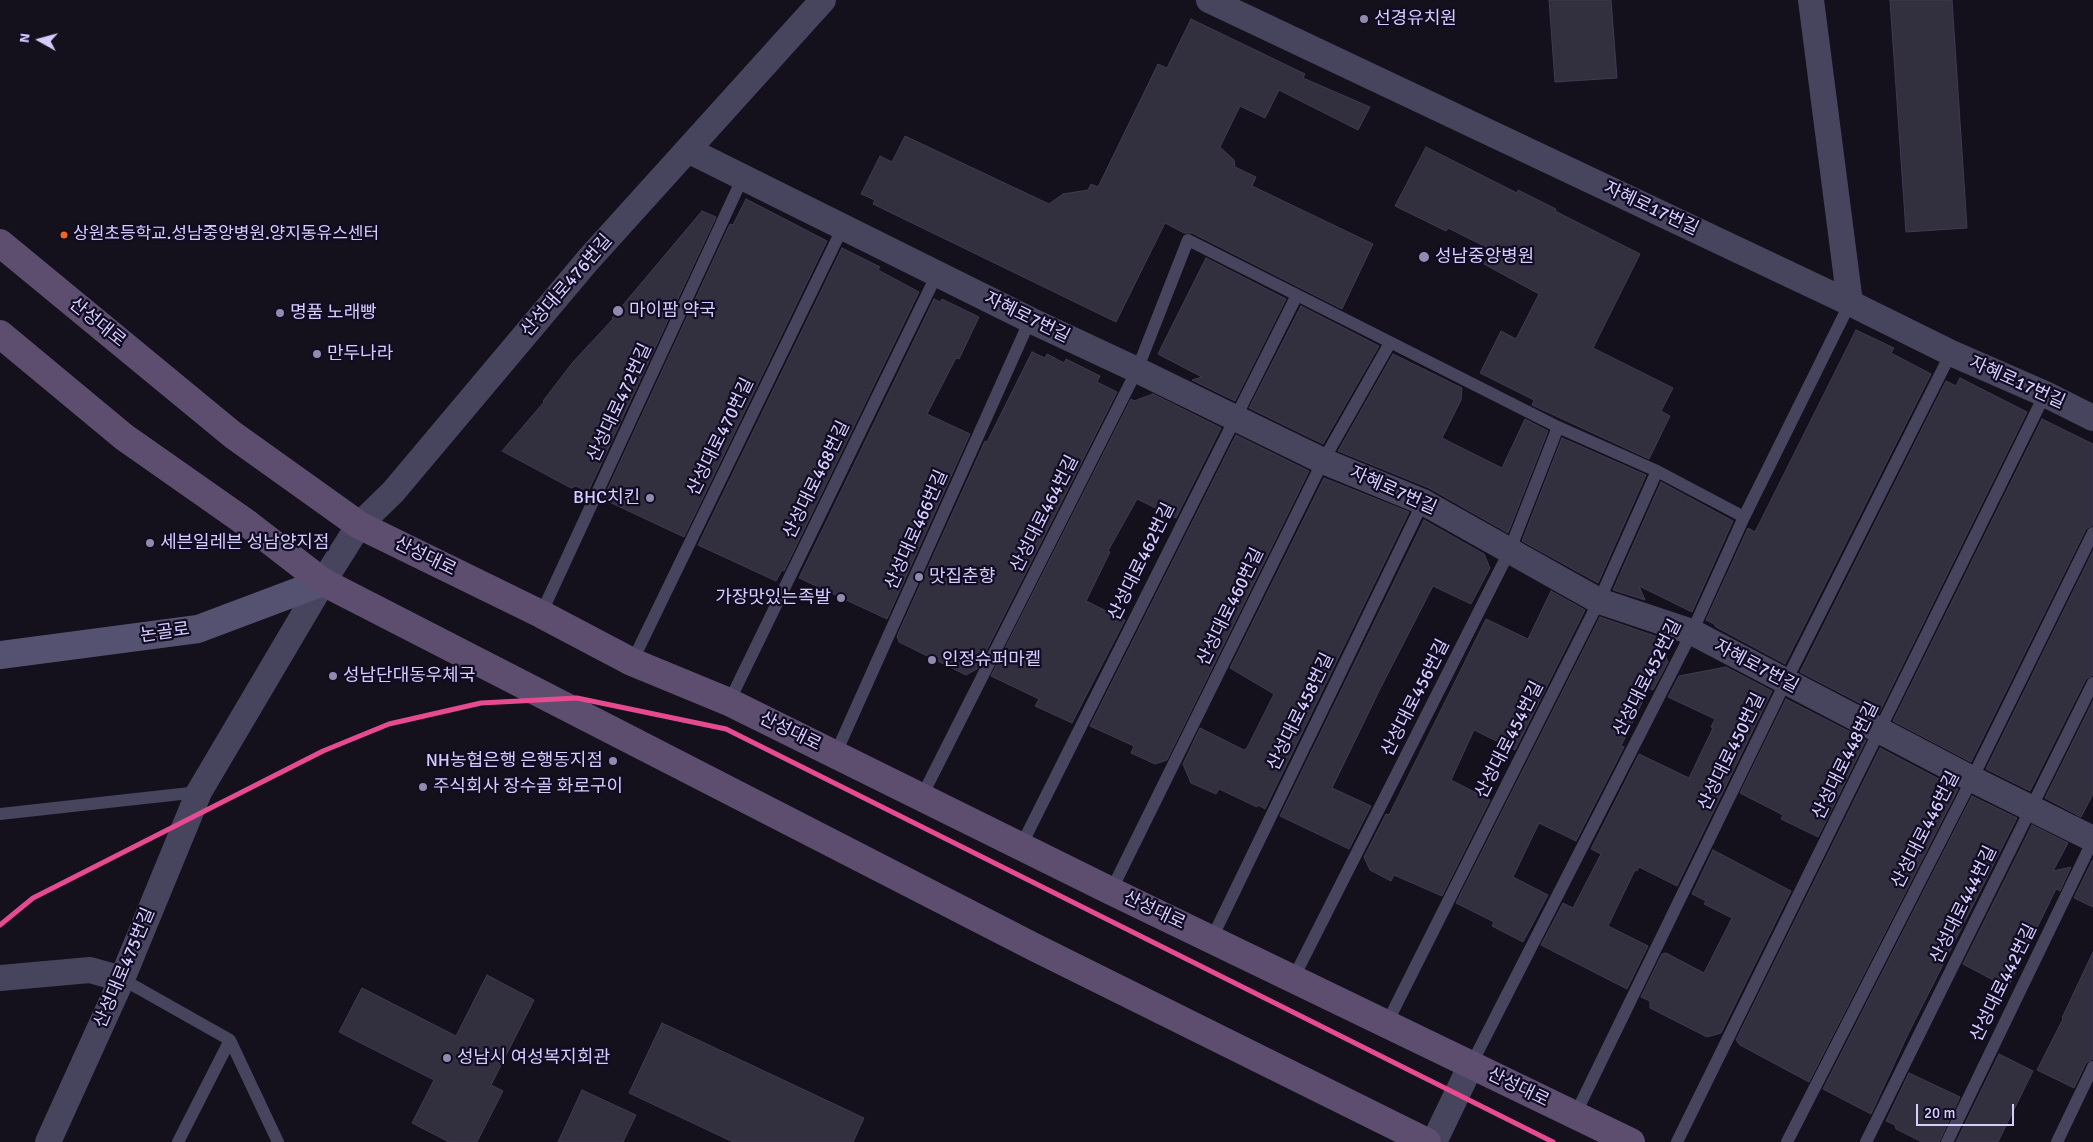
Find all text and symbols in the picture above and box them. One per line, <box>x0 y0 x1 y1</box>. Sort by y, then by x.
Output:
place label: 선경유치원 <box>1374 8 1457 30</box>
marker: 선경유치원 <box>1358 13 1370 25</box>
north arrow <box>15 15 65 65</box>
text: N <box>16 32 34 44</box>
street label: 자혜로17번길 <box>1600 178 1702 240</box>
place label: 상원초등학교.성남중앙병원.양지동유스센터 <box>73 225 379 245</box>
marker: 상원초등학교.성남중앙병원.양지동유스센터 <box>59 230 69 240</box>
street label: 산성대로476번길 <box>517 230 617 342</box>
place label: 성남중앙병원 <box>1435 246 1534 268</box>
marker: 성남중앙병원 <box>1417 250 1431 264</box>
street label: 자혜로7번길 <box>981 288 1073 348</box>
street label: 산성대로 <box>64 294 130 352</box>
place label: 마이팜 약국 <box>629 300 716 322</box>
place label: 명품 노래빵 <box>290 302 377 324</box>
marker: 마이팜 약국 <box>611 304 625 318</box>
marker: 명품 노래빵 <box>274 307 286 319</box>
street label: 산성대로472번길 <box>583 340 657 466</box>
place label: 만두나라 <box>327 343 393 365</box>
marker: 만두나라 <box>311 348 323 360</box>
street label: 자혜로17번길 <box>1966 352 2068 414</box>
street label: 산성대로470번길 <box>683 375 759 499</box>
street label: 산성대로468번길 <box>779 418 855 542</box>
street label: 산성대로464번길 <box>1006 452 1084 576</box>
street label: 자혜로7번길 <box>1346 462 1440 520</box>
street label: 산성대로466번길 <box>881 467 953 593</box>
place label: BHC치킨 <box>573 487 640 509</box>
marker: BHC치킨 <box>644 492 656 504</box>
street label: 산성대로462번길 <box>1104 500 1180 624</box>
place label: 세븐일레븐 성남양지점 <box>160 532 330 554</box>
street label: 산성대로 <box>390 533 460 581</box>
marker: 세븐일레븐 성남양지점 <box>144 537 156 549</box>
street label: 산성대로460번길 <box>1193 545 1269 669</box>
place label: 맛집춘향 <box>929 566 995 588</box>
marker: 맛집춘향 <box>913 571 925 583</box>
place label: 가장맛있는족발 <box>715 587 831 609</box>
marker: 가장맛있는족발 <box>835 592 847 604</box>
street label: 산성대로452번길 <box>1609 616 1687 740</box>
street label: 논골로 <box>139 619 191 647</box>
street label: 산성대로456번길 <box>1377 636 1455 760</box>
street label: 자혜로7번길 <box>1710 636 1802 698</box>
place label: 인정슈퍼마켙 <box>942 649 1041 671</box>
street label: 산성대로458번길 <box>1263 650 1339 774</box>
marker: 인정슈퍼마켙 <box>926 654 938 666</box>
place label: 성남단대동우체국 <box>343 665 475 687</box>
marker: 성남단대동우체국 <box>327 670 339 682</box>
street label: 산성대로454번길 <box>1471 678 1549 802</box>
street label: 산성대로450번길 <box>1694 690 1770 814</box>
street label: 산성대로448번길 <box>1808 699 1884 823</box>
street label: 산성대로 <box>755 708 825 756</box>
place label: NH농협은행 은행동지점 <box>426 750 603 772</box>
marker: NH농협은행 은행동지점 <box>607 755 619 767</box>
street label: 산성대로446번길 <box>1887 768 1965 892</box>
place label: 주식회사 장수골 화로구이 <box>433 776 623 798</box>
marker: 주식회사 장수골 화로구이 <box>417 781 429 793</box>
street label: 산성대로444번길 <box>1926 843 2002 967</box>
street label: 산성대로 <box>1119 887 1189 935</box>
street label: 산성대로475번길 <box>90 905 160 1031</box>
street label: 산성대로442번길 <box>1966 921 2042 1045</box>
place label: 성남시 여성복지회관 <box>457 1047 610 1069</box>
marker: 성남시 여성복지회관 <box>441 1052 453 1064</box>
street label: 산성대로 <box>1483 1064 1553 1112</box>
scale bar <box>1918 1094 2016 1126</box>
text: 20 m <box>1924 1104 1955 1122</box>

